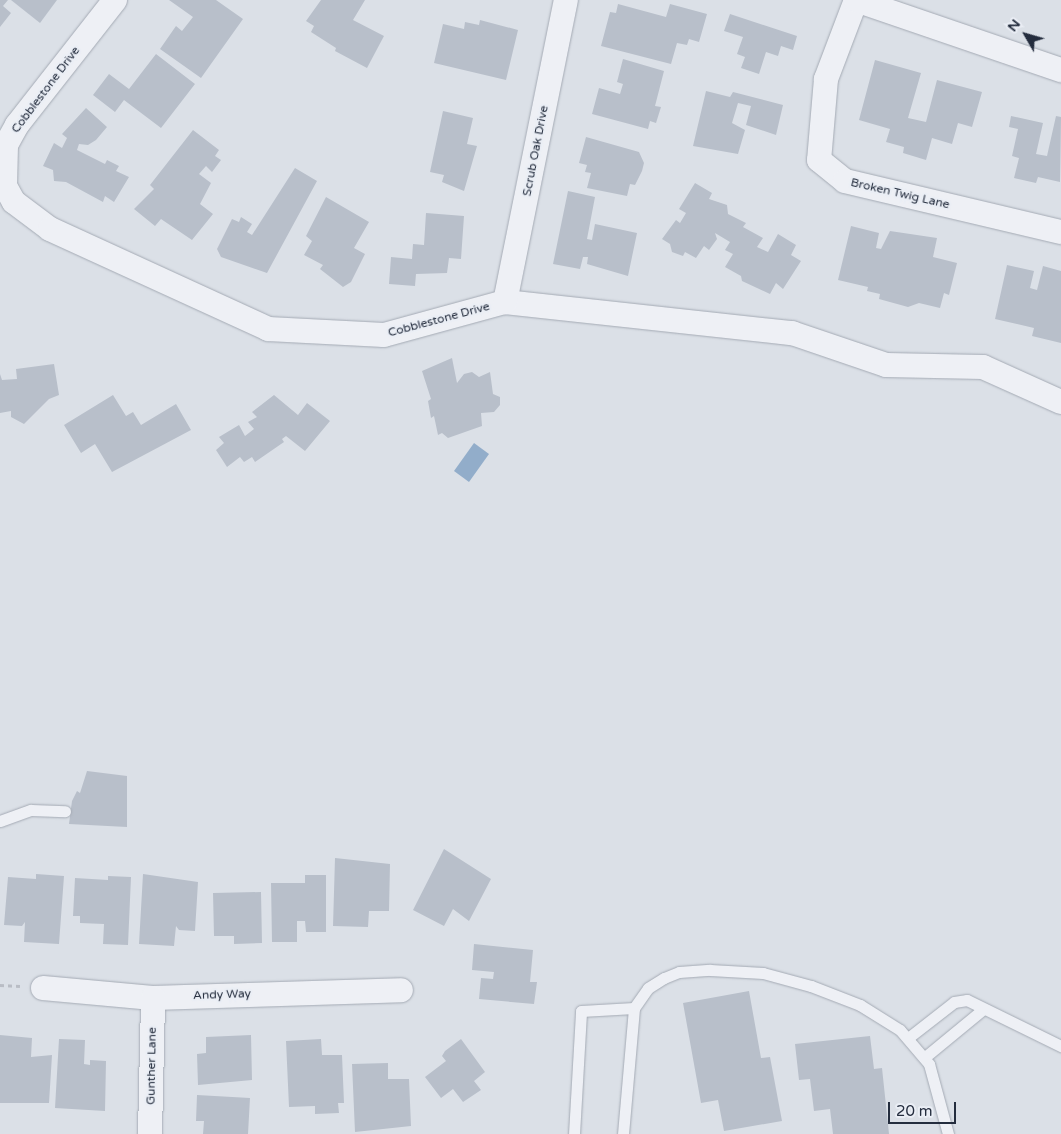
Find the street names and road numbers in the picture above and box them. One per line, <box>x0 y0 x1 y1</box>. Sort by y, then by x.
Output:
street label: Cobblestone Drive <box>9 44 83 136</box>
street label: Scrub Oak Drive <box>520 104 552 198</box>
street label: Broken Twig Lane <box>849 176 951 212</box>
street label: Cobblestone Drive <box>387 300 491 340</box>
street label: Andy Way <box>193 987 251 1003</box>
street label: Gunther Lane <box>144 1027 160 1105</box>

